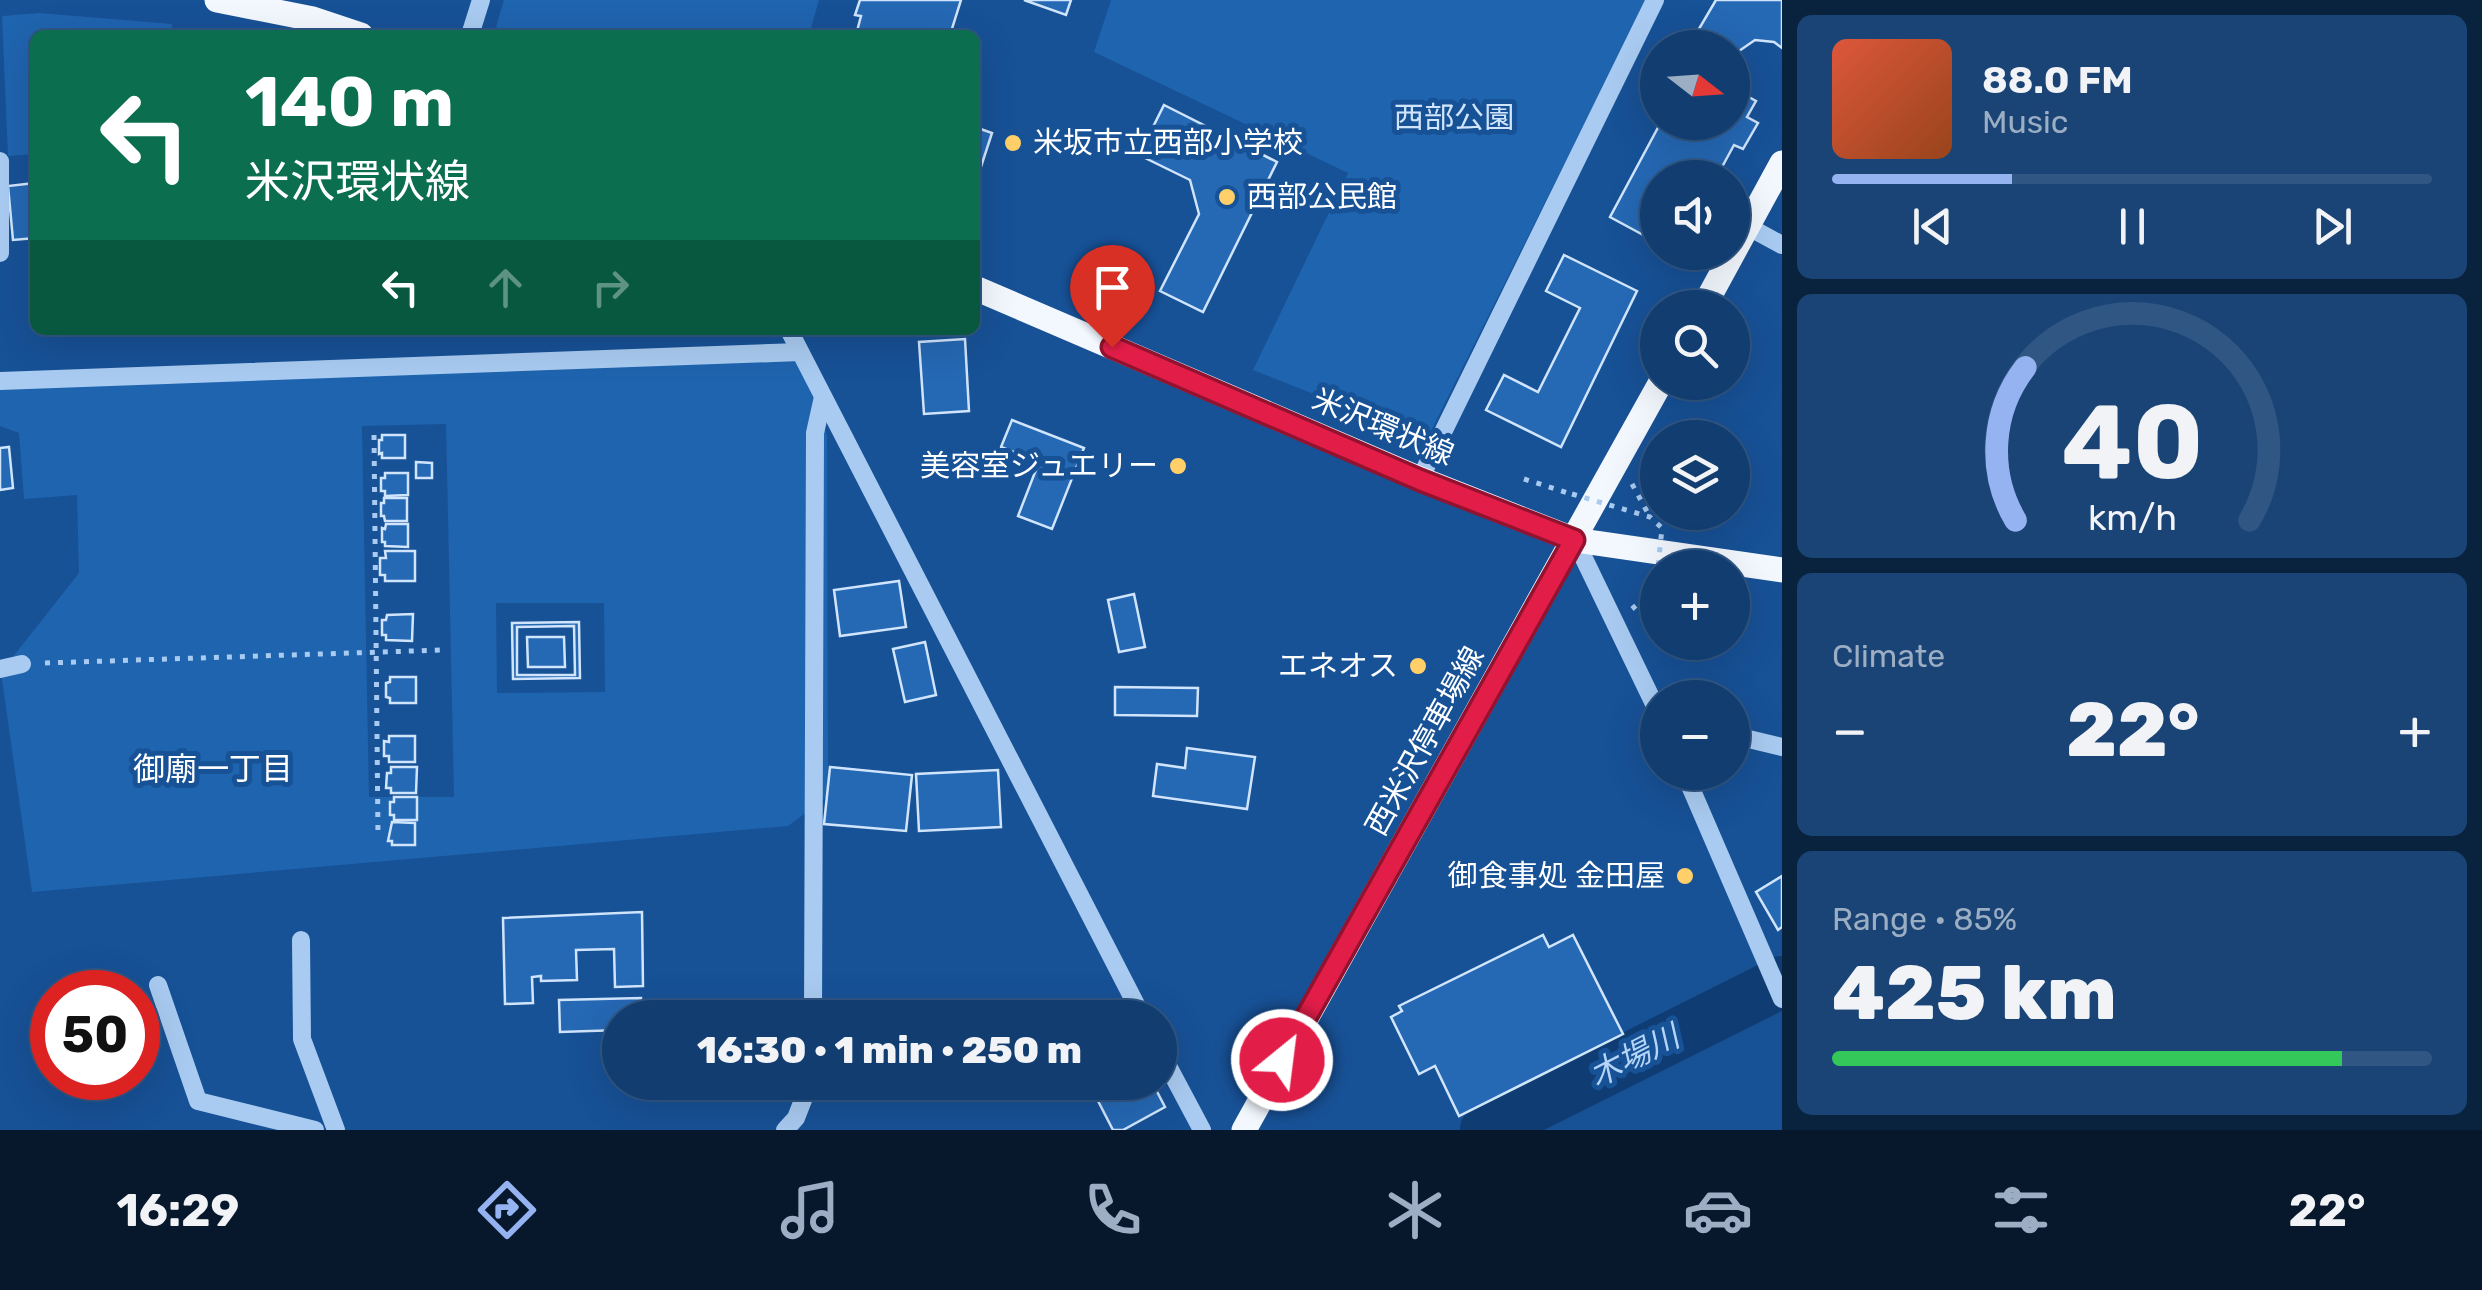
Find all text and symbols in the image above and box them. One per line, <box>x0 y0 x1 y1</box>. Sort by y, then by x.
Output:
north arrow <box>1640 30 1750 140</box>
map controls <box>1640 30 1750 790</box>
text: 88.0 FM <box>1982 57 2133 103</box>
text: 140 m <box>245 61 454 144</box>
icon: left <box>80 70 210 200</box>
park label: 西部公園 <box>1394 100 1514 136</box>
text: Music <box>1982 103 2068 141</box>
place label: 米坂市立西部小学校 <box>1033 125 1303 161</box>
marker: 米坂市立西部小学校 <box>1002 132 1024 154</box>
text: 米沢環状線 <box>245 155 470 208</box>
button: sound <box>1640 160 1750 270</box>
place label: 西部公民館 <box>1247 179 1397 215</box>
marker: 西部公民館 <box>1216 186 1238 208</box>
icon: previous <box>1905 199 1960 254</box>
icon: pause <box>2105 199 2160 254</box>
icon: next <box>2305 199 2360 254</box>
pin <box>1070 245 1155 348</box>
icon: left <box>373 260 428 315</box>
icon: ahead <box>478 260 533 315</box>
icon: right <box>583 260 638 315</box>
icon: arrive <box>1085 260 1140 315</box>
button: search <box>1640 290 1750 400</box>
street label: 米沢環状線 <box>1307 381 1459 473</box>
text: 40 <box>2061 381 2203 504</box>
button: layers <box>1640 420 1750 530</box>
place label: 美容室ジュエリー <box>920 448 1158 484</box>
marker: 美容室ジュエリー <box>1167 455 1189 477</box>
text: km/h <box>2087 497 2177 539</box>
button: + <box>1640 550 1750 660</box>
text: Climate <box>1832 637 1945 675</box>
street label: 西米沢停車場線 <box>1358 640 1492 842</box>
place label: エネオス <box>1278 648 1398 684</box>
marker: エネオス <box>1407 655 1429 677</box>
button: − <box>1640 680 1750 790</box>
text: 22° <box>2066 686 2199 775</box>
text: − <box>1832 698 1868 763</box>
text: + <box>2398 698 2432 763</box>
district label: 御廟一丁目 <box>133 750 293 788</box>
place label: 御食事処 金田屋 <box>1448 858 1665 894</box>
marker: 御食事処 金田屋 <box>1674 865 1696 887</box>
text: Range · 85% <box>1832 900 2017 938</box>
text: 425 km <box>1832 949 2117 1038</box>
speed limit sign: 50 <box>30 970 160 1100</box>
position arrow <box>1230 1008 1334 1112</box>
water label: 木場川 <box>1583 1016 1688 1095</box>
text: 16:30 · 1 min · 250 m <box>697 1027 1082 1073</box>
icon: directions <box>472 1175 542 1245</box>
icon: music <box>775 1175 845 1245</box>
icon: phone <box>1078 1175 1148 1245</box>
icon: climate <box>1380 1175 1450 1245</box>
icon: car <box>1683 1175 1753 1245</box>
icon: filters <box>1986 1175 2056 1245</box>
text: 16:29 <box>116 1184 239 1237</box>
text: 22° <box>2289 1184 2366 1237</box>

